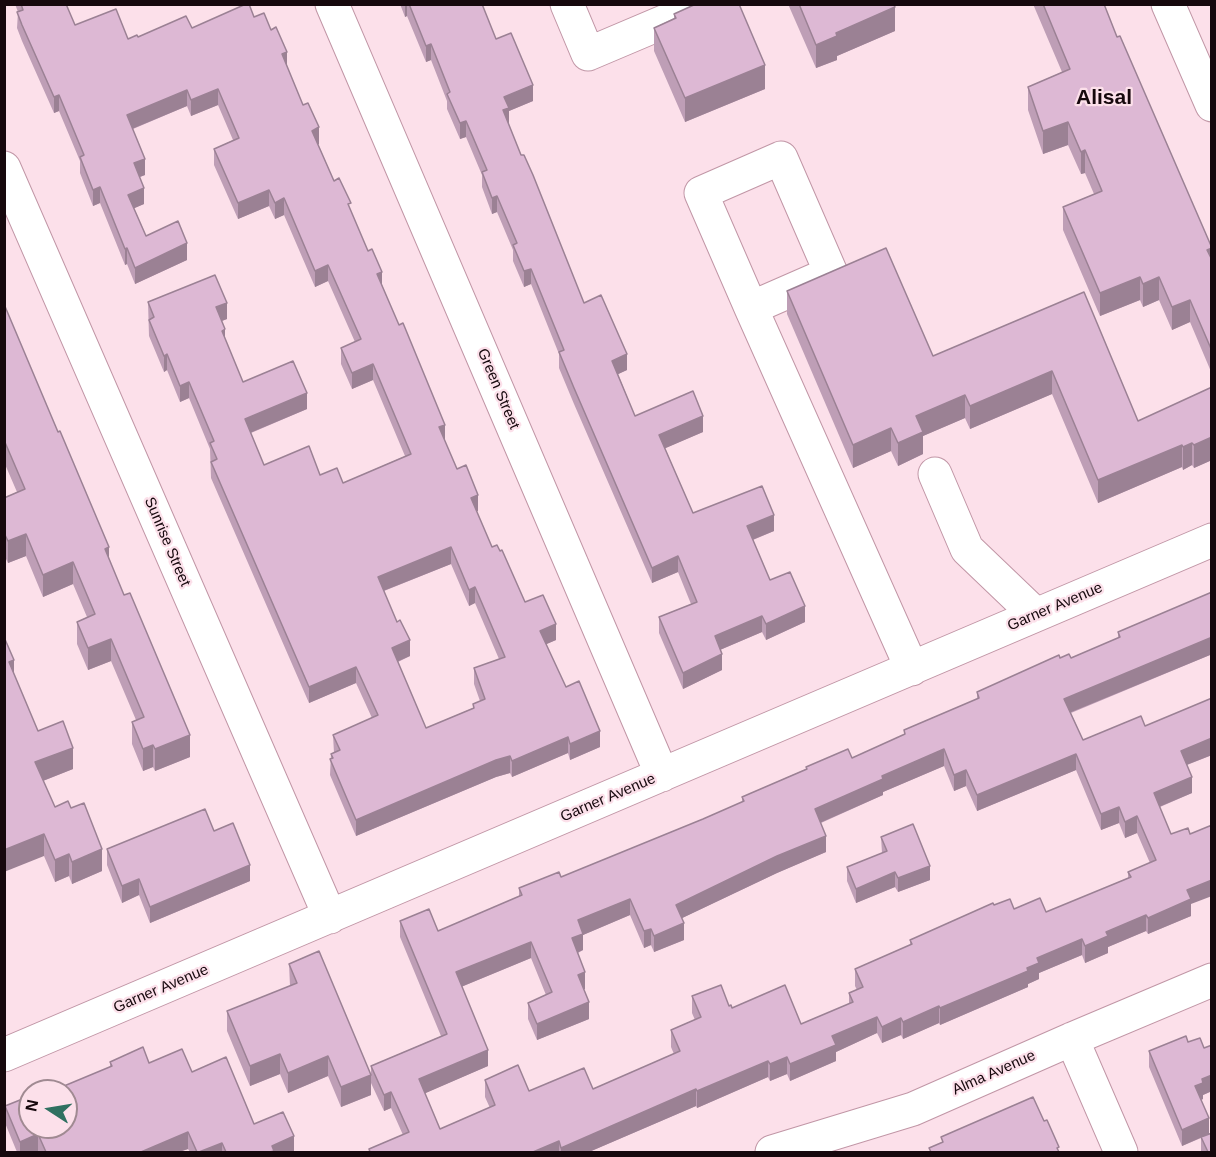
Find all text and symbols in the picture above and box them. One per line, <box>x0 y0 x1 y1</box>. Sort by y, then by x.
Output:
district label: Alisal <box>1076 85 1132 111</box>
street label: Green Street <box>473 346 523 432</box>
street label: Sunrise Street <box>140 495 194 589</box>
street label: Garner Avenue <box>1005 579 1105 635</box>
street label: Garner Avenue <box>558 770 658 826</box>
street label: Garner Avenue <box>111 961 211 1017</box>
street label: Alma Avenue <box>950 1047 1038 1099</box>
north arrow <box>18 1079 78 1139</box>
text: N <box>22 1098 41 1113</box>

